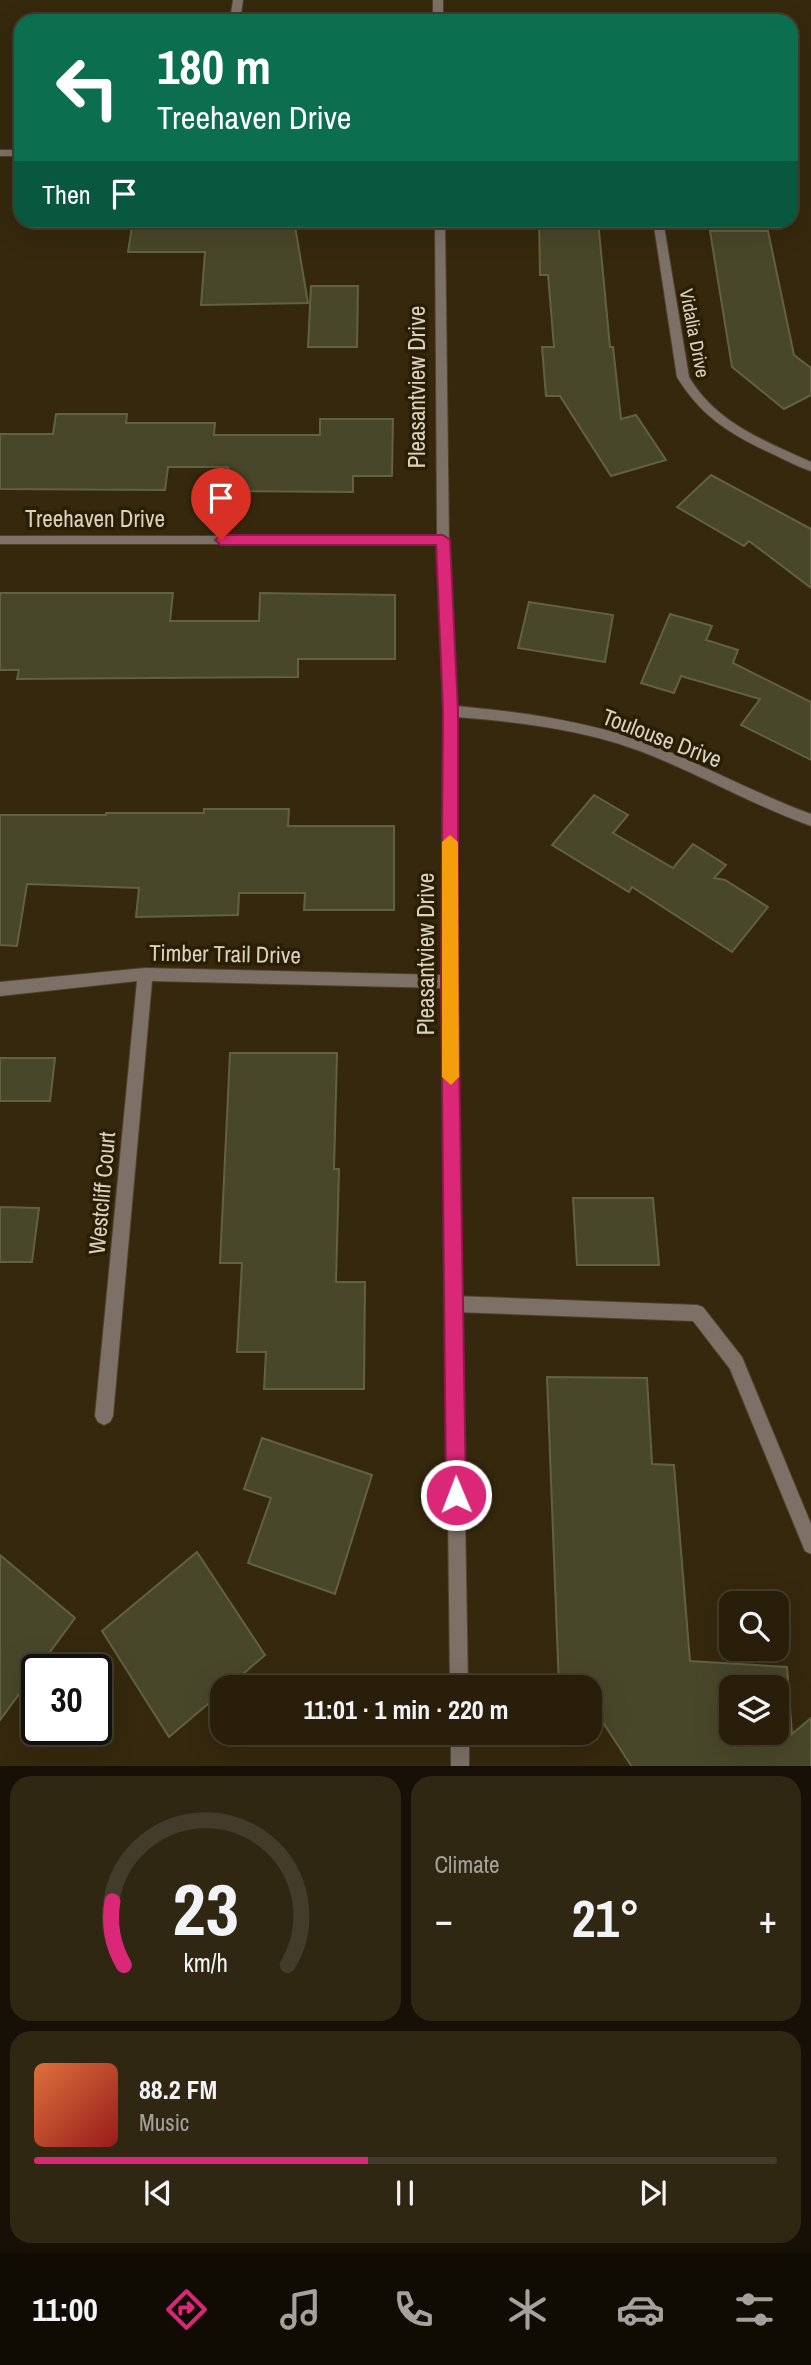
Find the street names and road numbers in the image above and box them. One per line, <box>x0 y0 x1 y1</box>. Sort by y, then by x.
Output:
street label: Vidalia Drive <box>674 286 716 380</box>
street label: Pleasantview Drive <box>401 306 432 468</box>
street label: Treehaven Drive <box>25 503 165 534</box>
street label: Toulouse Drive <box>598 701 726 775</box>
street label: Pleasantview Drive <box>410 873 441 1035</box>
street label: Timber Trail Drive <box>149 937 301 970</box>
street label: Westcliff Court <box>81 1130 122 1256</box>

